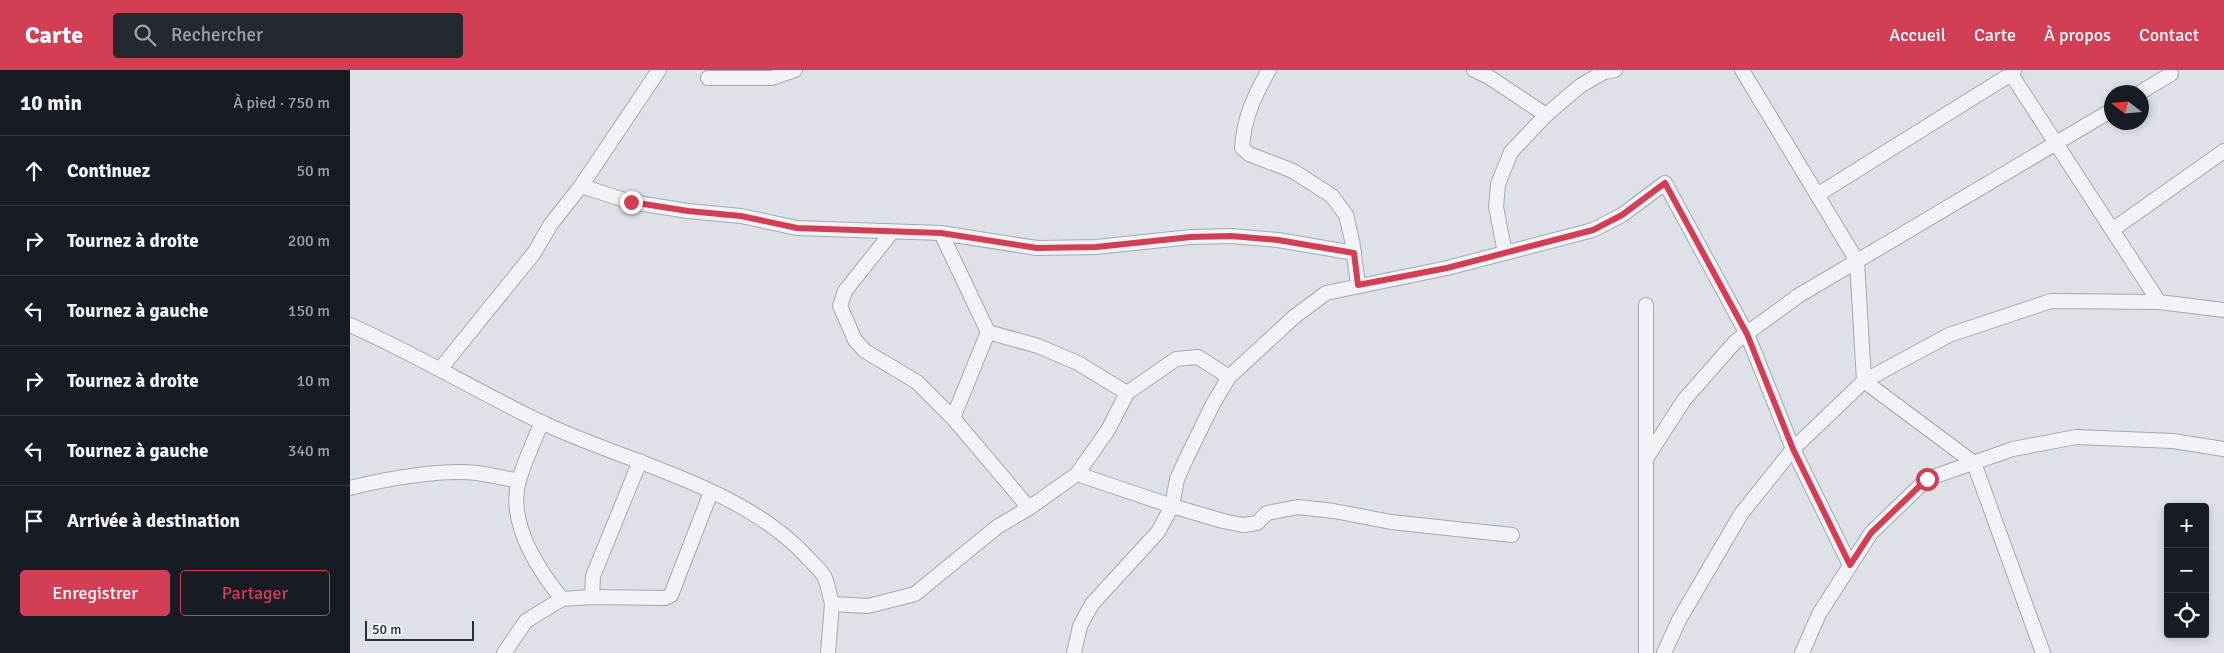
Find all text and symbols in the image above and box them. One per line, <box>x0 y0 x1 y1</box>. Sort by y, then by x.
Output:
search box <box>113 13 463 58</box>
text: Carte <box>25 20 83 50</box>
icon: search <box>131 21 159 49</box>
text: Rechercher <box>171 23 263 47</box>
text: Accueil <box>1889 24 1946 46</box>
text: Carte <box>1974 24 2016 46</box>
text: À propos <box>2044 24 2111 46</box>
text: Contact <box>2139 24 2199 46</box>
north arrow <box>2104 85 2149 130</box>
text: 10 min <box>20 90 82 116</box>
text: À pied · 750 m <box>233 93 330 113</box>
icon: ahead <box>20 157 48 185</box>
text: Continuez <box>67 159 150 183</box>
text: 50 m <box>296 161 330 181</box>
route end <box>620 191 643 214</box>
icon: right <box>20 227 48 255</box>
text: Tournez à droite <box>67 229 199 253</box>
text: 200 m <box>288 231 330 251</box>
icon: left <box>20 297 48 325</box>
text: Tournez à gauche <box>67 299 208 323</box>
text: 150 m <box>288 301 330 321</box>
icon: right <box>20 367 48 395</box>
text: Tournez à droite <box>67 369 199 393</box>
text: 10 m <box>296 371 330 391</box>
icon: left <box>20 437 48 465</box>
text: Tournez à gauche <box>67 439 208 463</box>
text: 340 m <box>288 441 330 461</box>
route start <box>1916 468 1939 491</box>
map controls <box>2164 503 2209 638</box>
button: + <box>2164 503 2209 548</box>
icon: arrive <box>20 507 48 535</box>
text: Arrivée à destination <box>67 509 240 533</box>
button: − <box>2164 548 2209 593</box>
button: Enregistrer <box>20 570 170 616</box>
button: Partager <box>180 570 330 616</box>
button: locate <box>2164 593 2209 638</box>
scale bar <box>365 618 474 641</box>
text: 50 m <box>372 621 401 638</box>

